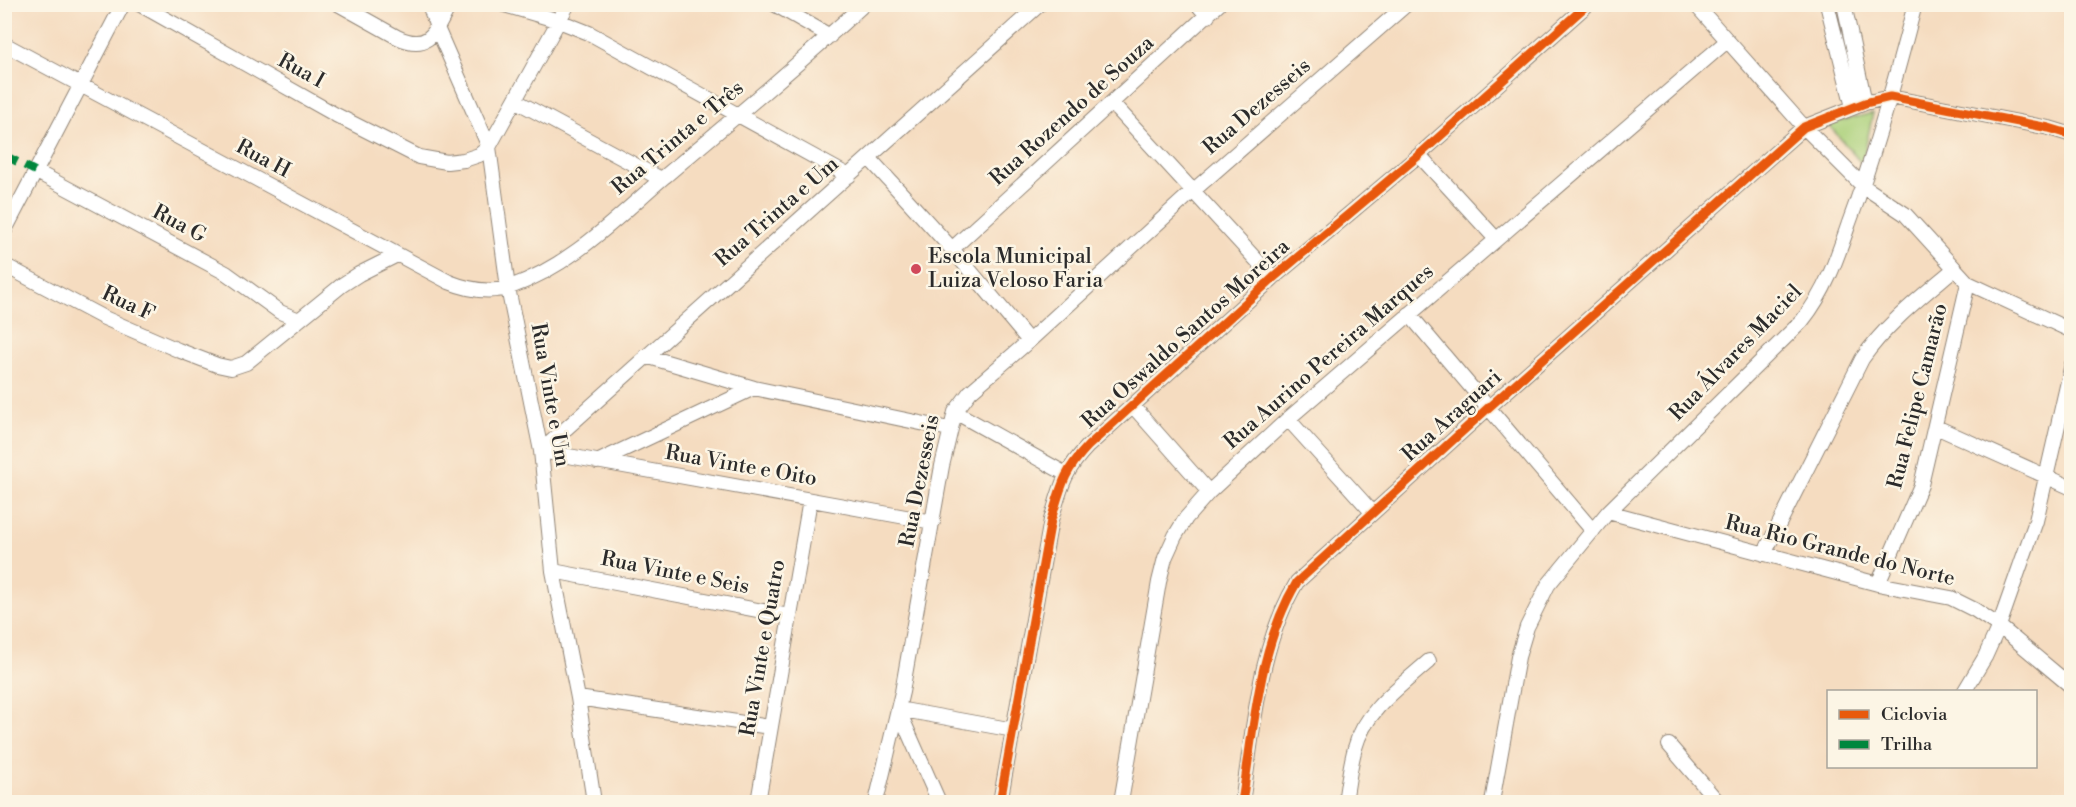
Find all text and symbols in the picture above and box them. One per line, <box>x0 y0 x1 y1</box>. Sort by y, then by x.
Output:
street label: Rua Rozendo de Souza <box>984 30 1160 192</box>
street label: Rua I <box>273 48 329 94</box>
street label: Rua Dezesseis <box>1198 53 1316 161</box>
street label: Rua Trinta e Três <box>607 75 749 201</box>
street label: Rua H <box>231 134 295 184</box>
street label: Rua Trinta e Um <box>710 151 844 273</box>
street label: Rua G <box>148 199 211 249</box>
street label: Rua Oswaldo Santos Moreira <box>1077 233 1296 434</box>
place label: Escola Municipal Luiza Veloso Faria <box>928 244 1104 294</box>
street label: Rua Aurino Pereira Marques <box>1219 259 1439 455</box>
marker: Escola Municipal Luiza Veloso Faria <box>909 262 923 276</box>
street label: Rua Álvares Maciel <box>1663 278 1808 427</box>
street label: Rua F <box>97 281 159 328</box>
street label: Rua Felipe Camarão <box>1882 301 1954 491</box>
street label: Rua Vinte e Um <box>525 321 575 469</box>
street label: Rua Araguari <box>1397 364 1507 468</box>
street label: Rua Dezesseis <box>894 413 946 549</box>
street label: Rua Vinte e Oito <box>663 440 819 492</box>
street label: Rua Rio Grande do Norte <box>1722 510 1958 592</box>
street label: Rua Vinte e Seis <box>599 546 751 600</box>
street label: Rua Vinte e Quatro <box>735 558 791 738</box>
legend <box>1827 690 2037 768</box>
text: Ciclovia <box>1881 703 1948 726</box>
text: Trilha <box>1881 733 1933 756</box>

